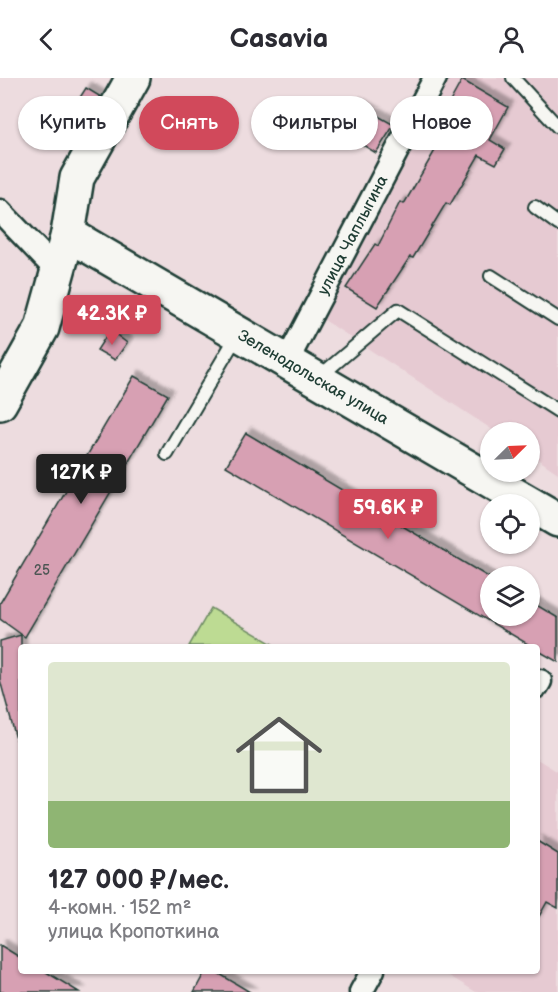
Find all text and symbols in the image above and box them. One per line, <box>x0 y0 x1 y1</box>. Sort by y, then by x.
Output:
icon: back <box>30 23 63 56</box>
text: Casavia <box>230 23 328 55</box>
icon: person <box>495 23 528 56</box>
chip: Купить <box>18 96 127 150</box>
chip: Снять <box>139 96 239 150</box>
chip: Фильтры <box>251 96 378 150</box>
chip: Новое <box>390 96 493 150</box>
street label: улица Чаплыгина <box>314 172 392 298</box>
pin: 42.3K ₽ <box>57 295 167 346</box>
text: 42.3K ₽ <box>77 302 147 326</box>
street label: Зеленодольская улица <box>234 326 393 429</box>
north arrow <box>480 422 540 482</box>
map controls <box>480 422 540 626</box>
pin: 127K ₽ <box>32 454 130 505</box>
text: 127K ₽ <box>50 461 112 485</box>
pin: 59.6K ₽ <box>333 489 443 540</box>
button: locate <box>480 494 540 554</box>
text: 59.6K ₽ <box>353 496 423 520</box>
house number: 25 <box>34 562 50 579</box>
button: layers <box>480 566 540 626</box>
icon: home <box>225 701 333 809</box>
text: 127 000 ₽/мес. <box>48 865 229 896</box>
text: 4-комн. · 152 m² <box>48 896 191 920</box>
text: улица Кропоткина <box>48 920 219 944</box>

